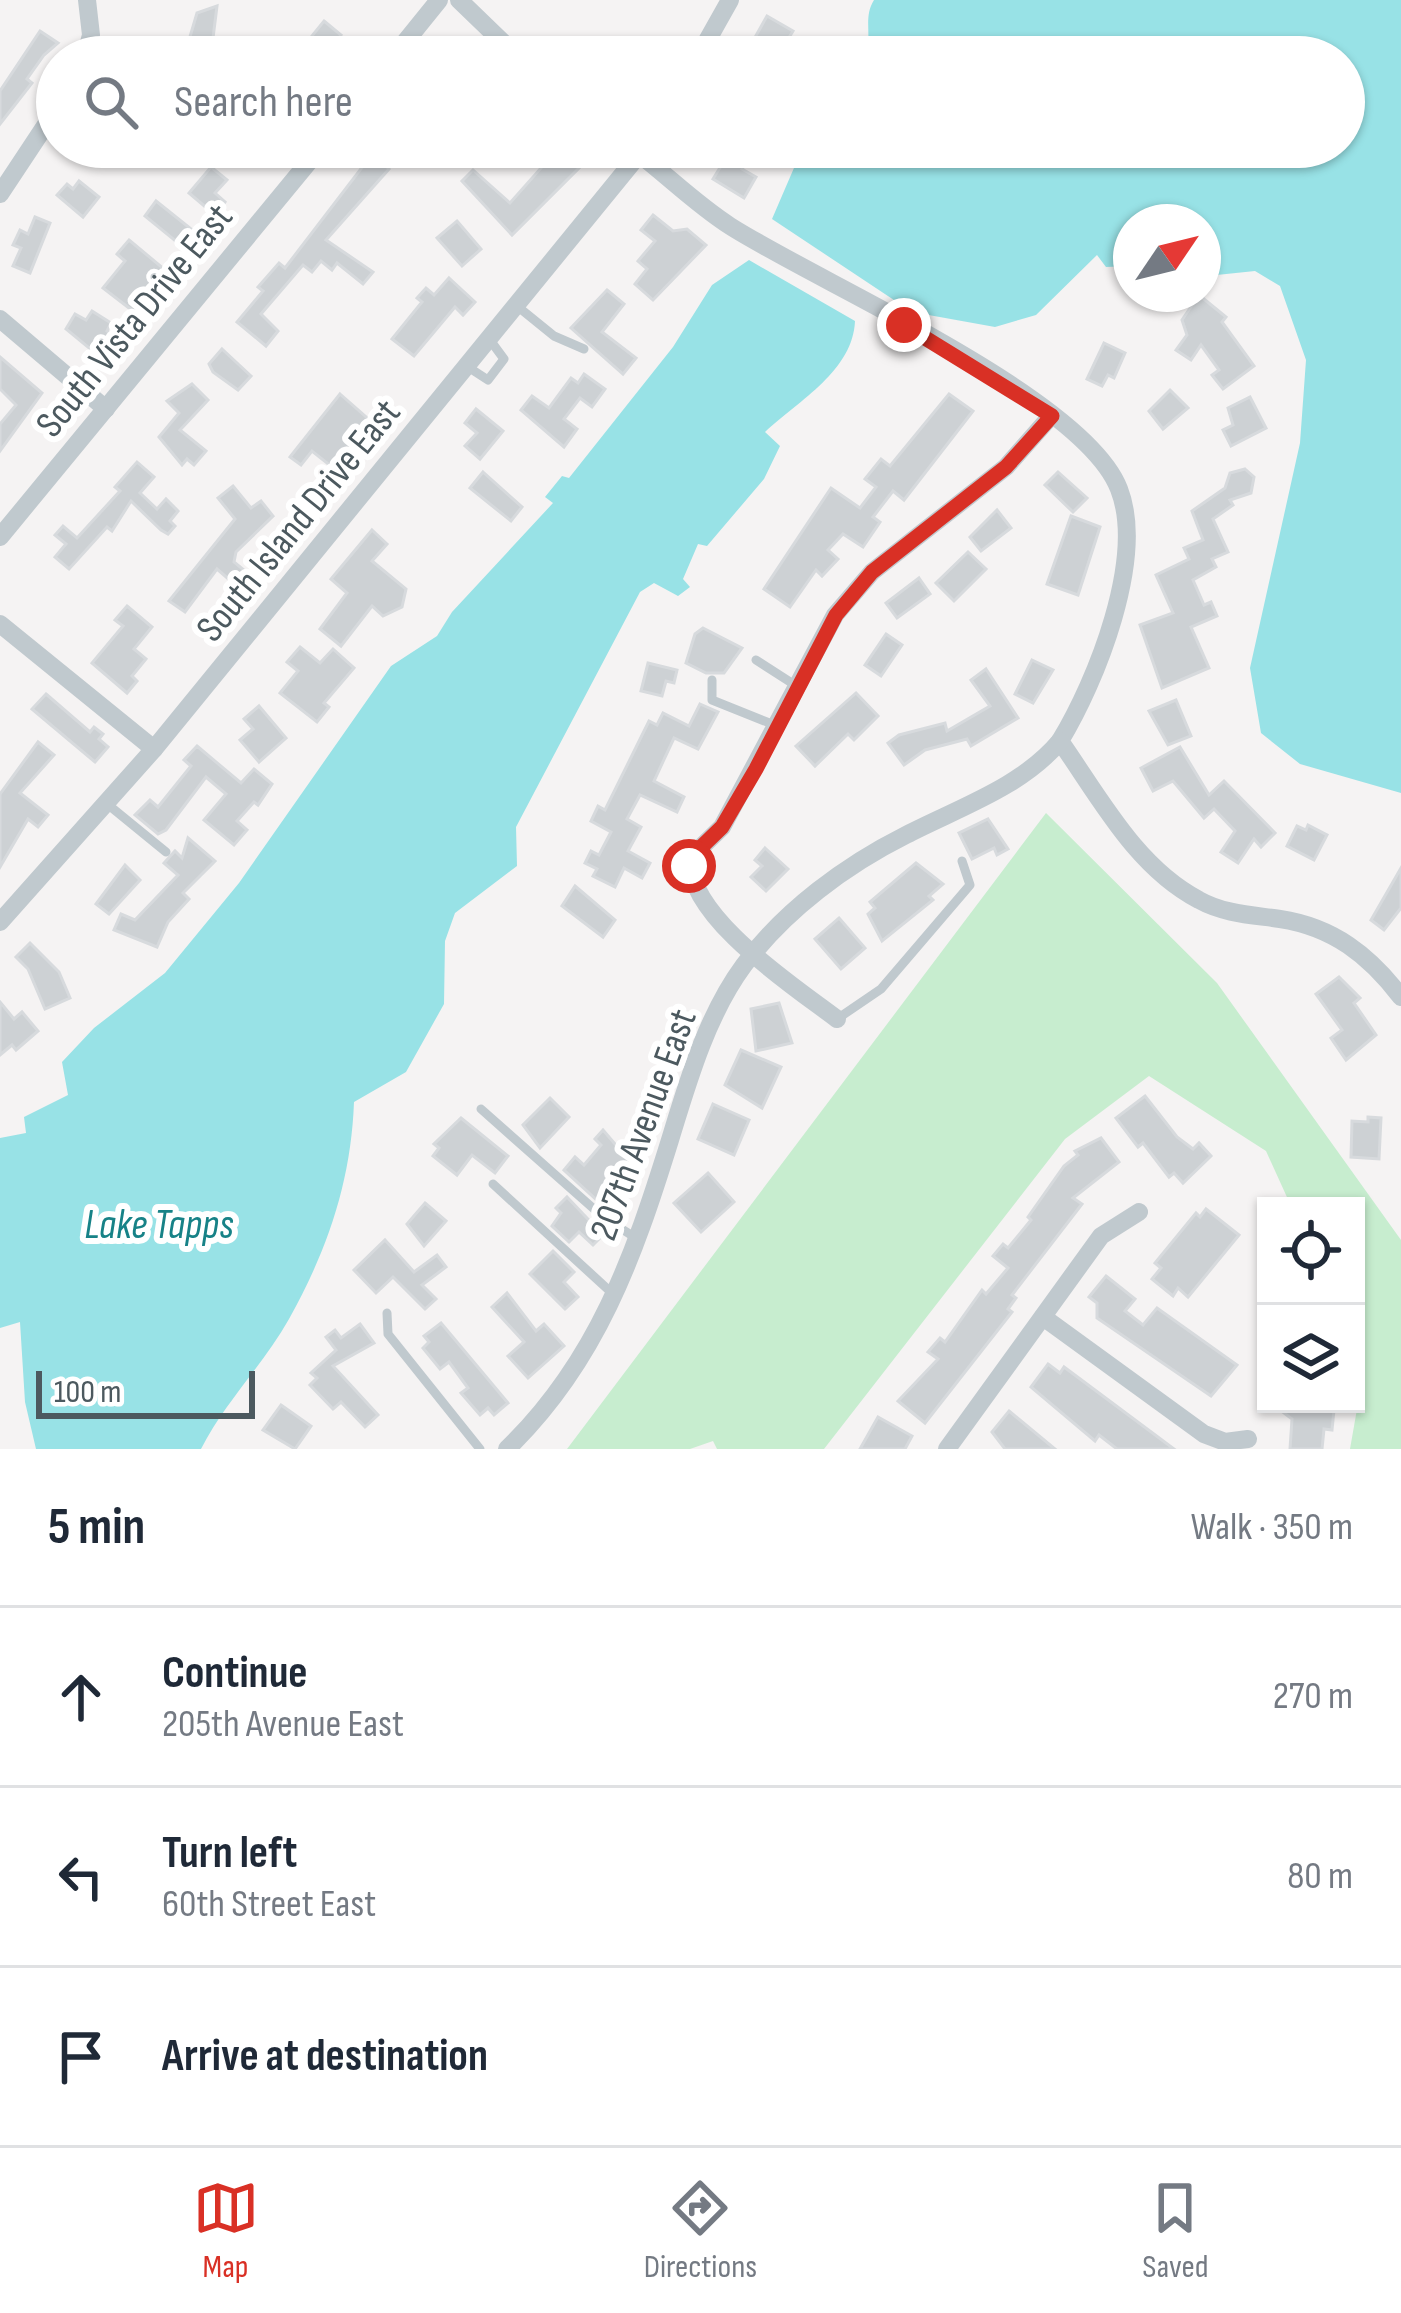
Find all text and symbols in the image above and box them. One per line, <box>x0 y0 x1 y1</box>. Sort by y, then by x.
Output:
search box <box>36 36 1365 168</box>
icon: search <box>78 69 144 135</box>
text: Search here <box>174 75 353 130</box>
street label: South Vista Drive East <box>27 195 243 447</box>
north arrow <box>1113 204 1221 312</box>
route end <box>877 298 931 352</box>
street label: South Island Drive East <box>187 390 411 652</box>
route start <box>662 839 716 893</box>
street label: 207th Avenue East <box>581 1003 707 1247</box>
map controls <box>1257 1197 1365 1413</box>
button: locate <box>1257 1197 1365 1305</box>
water label: Lake Tapps <box>84 1200 234 1251</box>
button: layers <box>1257 1305 1365 1413</box>
scale bar <box>36 1365 255 1418</box>
text: 100 m <box>54 1372 121 1412</box>
text: 5 min <box>48 1497 145 1558</box>
text: Walk · 350 m <box>1191 1504 1353 1551</box>
text: Continue <box>162 1646 308 1701</box>
icon: ahead <box>48 1664 114 1730</box>
text: 270 m <box>1273 1673 1353 1720</box>
text: 205th Avenue East <box>162 1701 404 1748</box>
text: Turn left <box>162 1826 297 1881</box>
icon: left <box>48 1844 114 1910</box>
text: 80 m <box>1287 1853 1353 1900</box>
text: 60th Street East <box>162 1881 376 1928</box>
icon: arrive <box>48 2024 114 2090</box>
text: Arrive at destination <box>162 2029 488 2084</box>
tab: Map <box>193 2175 259 2287</box>
tab: Directions <box>644 2175 757 2287</box>
tab: Saved <box>1142 2175 1208 2287</box>

